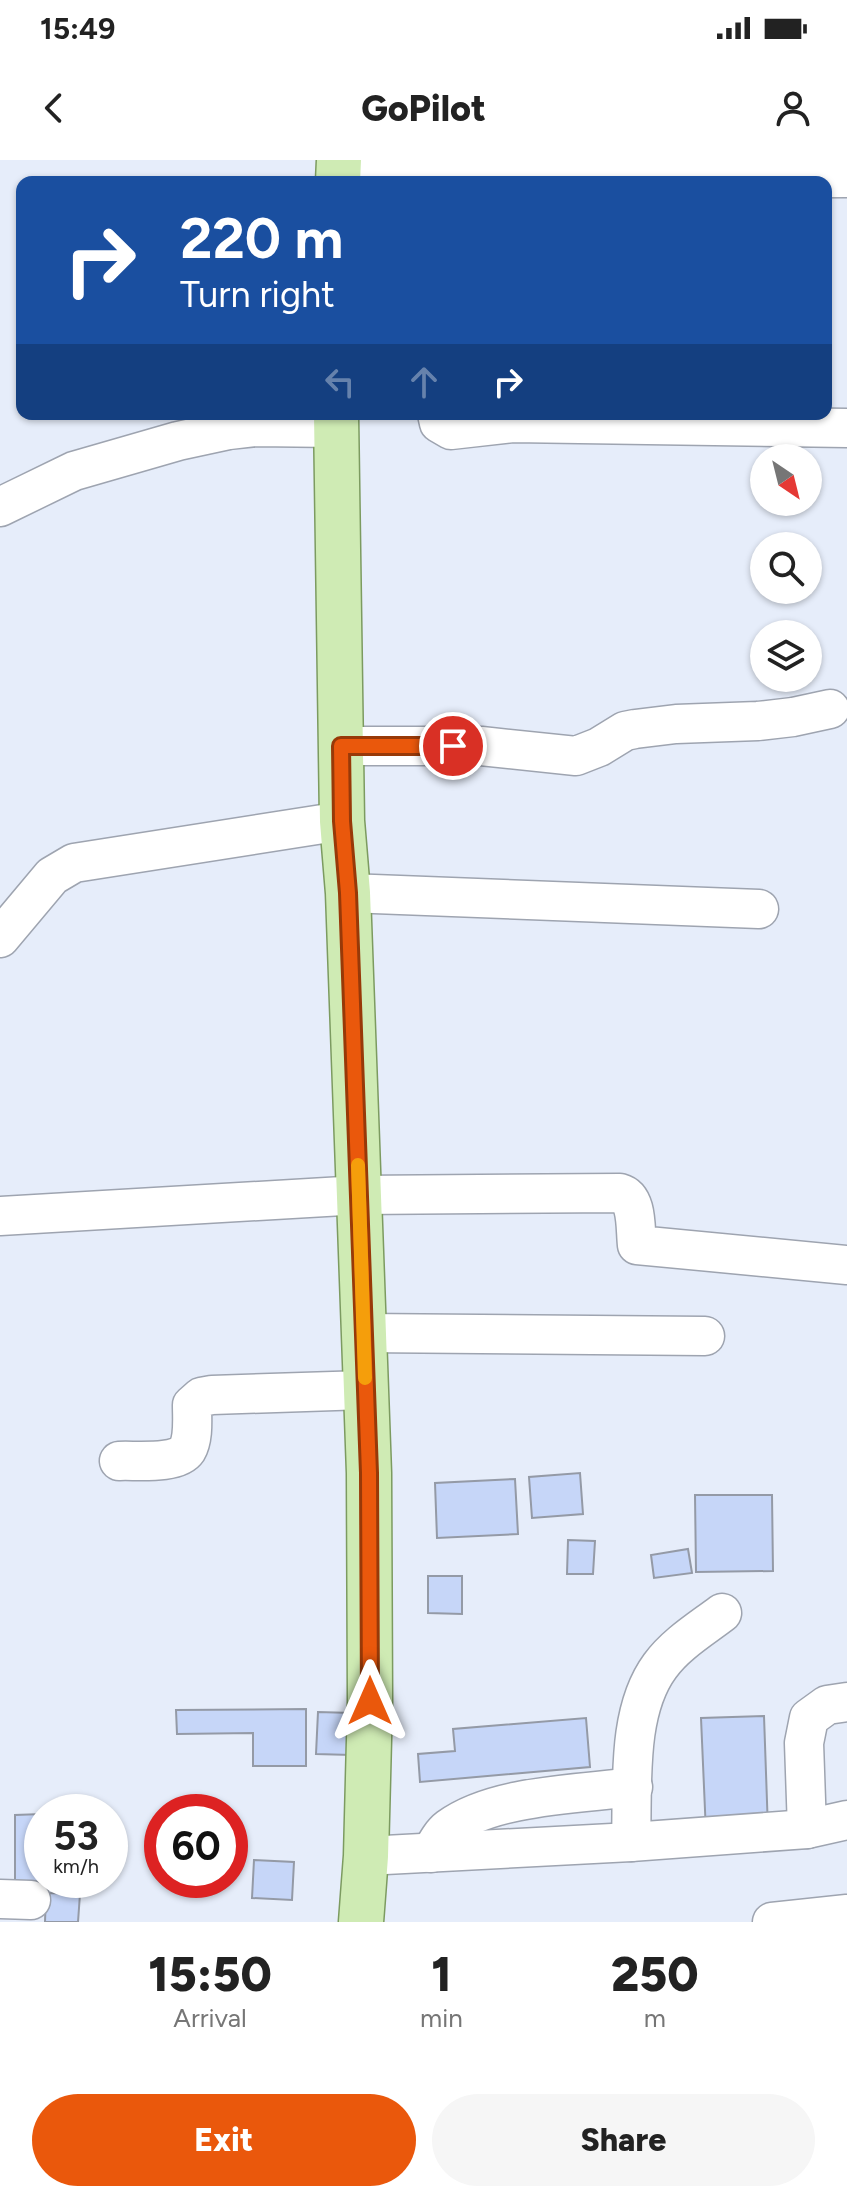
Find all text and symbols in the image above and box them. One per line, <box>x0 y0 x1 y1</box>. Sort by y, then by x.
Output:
text: 15:49 <box>40 10 116 47</box>
icon: back <box>32 86 76 130</box>
icon: person <box>771 86 815 130</box>
text: GoPilot <box>361 87 486 130</box>
text: 220 m <box>180 205 343 272</box>
icon: right <box>48 208 152 312</box>
text: Turn right <box>180 273 335 316</box>
icon: left <box>318 360 362 404</box>
icon: ahead <box>402 360 446 404</box>
icon: right <box>486 360 530 404</box>
north arrow <box>750 444 822 516</box>
map controls <box>750 444 822 692</box>
button: search <box>750 532 822 604</box>
button: layers <box>750 620 822 692</box>
pin <box>419 712 487 780</box>
icon: arrive <box>431 724 475 768</box>
position arrow <box>328 1659 412 1743</box>
speed limit sign: 60 <box>144 1794 248 1898</box>
text: 53 <box>53 1812 99 1860</box>
text: km/h <box>53 1854 99 1878</box>
text: 15:50 <box>148 1945 272 2003</box>
text: 1 <box>431 1945 452 2003</box>
text: 250 <box>611 1945 699 2003</box>
text: Arrival <box>173 2002 247 2034</box>
text: min <box>420 2002 463 2034</box>
text: m <box>644 2002 666 2034</box>
button: Exit <box>32 2094 416 2186</box>
button: Share <box>432 2094 815 2186</box>

